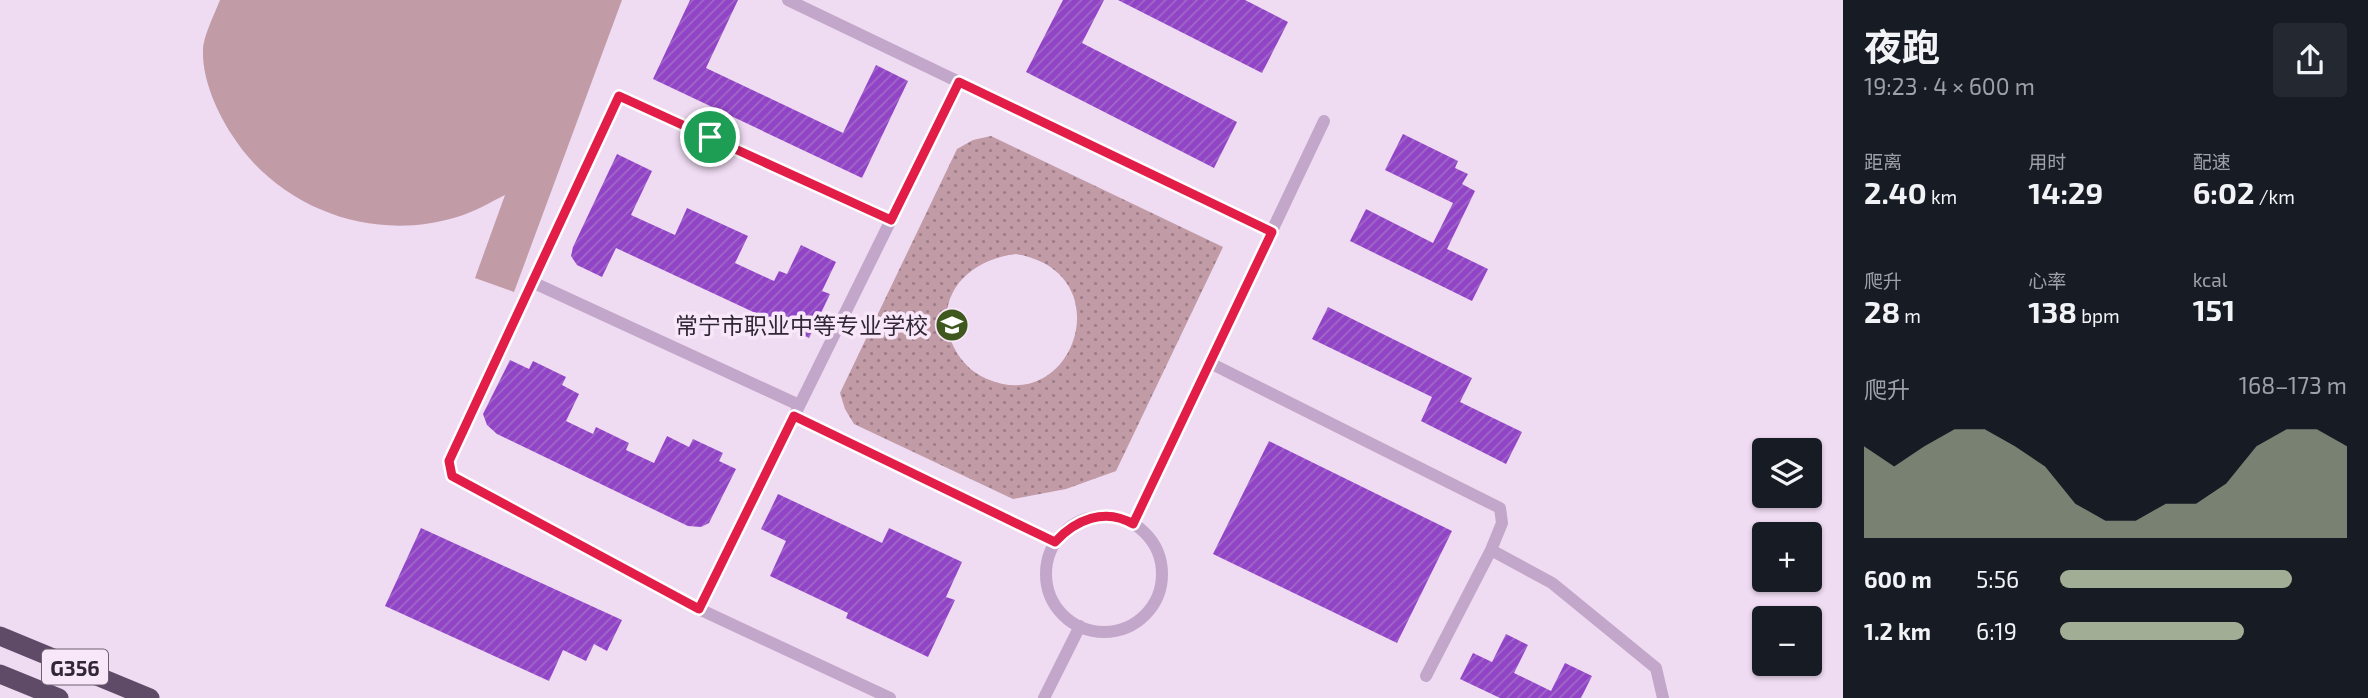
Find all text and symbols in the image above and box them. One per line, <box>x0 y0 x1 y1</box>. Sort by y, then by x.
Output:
text: 夜跑 <box>1864 23 1940 69</box>
button: share <box>2273 23 2347 97</box>
text: 19:23 · 4 × 600 m <box>1864 72 2035 100</box>
pin <box>680 107 740 167</box>
icon: arrive <box>691 118 729 156</box>
text: 距离 <box>1864 150 1902 173</box>
text: 用时 <box>2028 150 2066 173</box>
text: 配速 <box>2193 150 2231 173</box>
text: 2.40 <box>1864 174 1927 210</box>
text: 14:29 <box>2028 174 2103 210</box>
text: 6:02 <box>2193 174 2254 210</box>
text: km <box>1927 185 1957 208</box>
text: /km <box>2254 185 2295 208</box>
text: kcal <box>2193 268 2227 291</box>
text: 爬升 <box>1864 269 1902 292</box>
text: 心率 <box>2028 269 2066 292</box>
text: 151 <box>2193 291 2235 327</box>
text: 28 <box>1864 293 1900 329</box>
text: 138 <box>2028 293 2077 329</box>
text: m <box>1900 304 1921 327</box>
text: bpm <box>2077 304 2120 327</box>
school or university icon: 常宁市职业中等专业学校 <box>933 306 971 344</box>
place label: 常宁市职业中等专业学校 <box>675 311 928 339</box>
text: 168–173 m <box>2239 371 2347 399</box>
text: 爬升 <box>1864 375 1910 403</box>
map controls <box>1752 438 1822 676</box>
button: layers <box>1752 438 1822 508</box>
button: + <box>1752 522 1822 592</box>
text: 600 m <box>1864 565 1932 593</box>
text: 5:56 <box>1976 565 2019 593</box>
button: − <box>1752 606 1822 676</box>
text: 1.2 km <box>1864 617 1931 645</box>
text: 6:19 <box>1976 617 2017 645</box>
road number: G356 <box>42 650 108 684</box>

